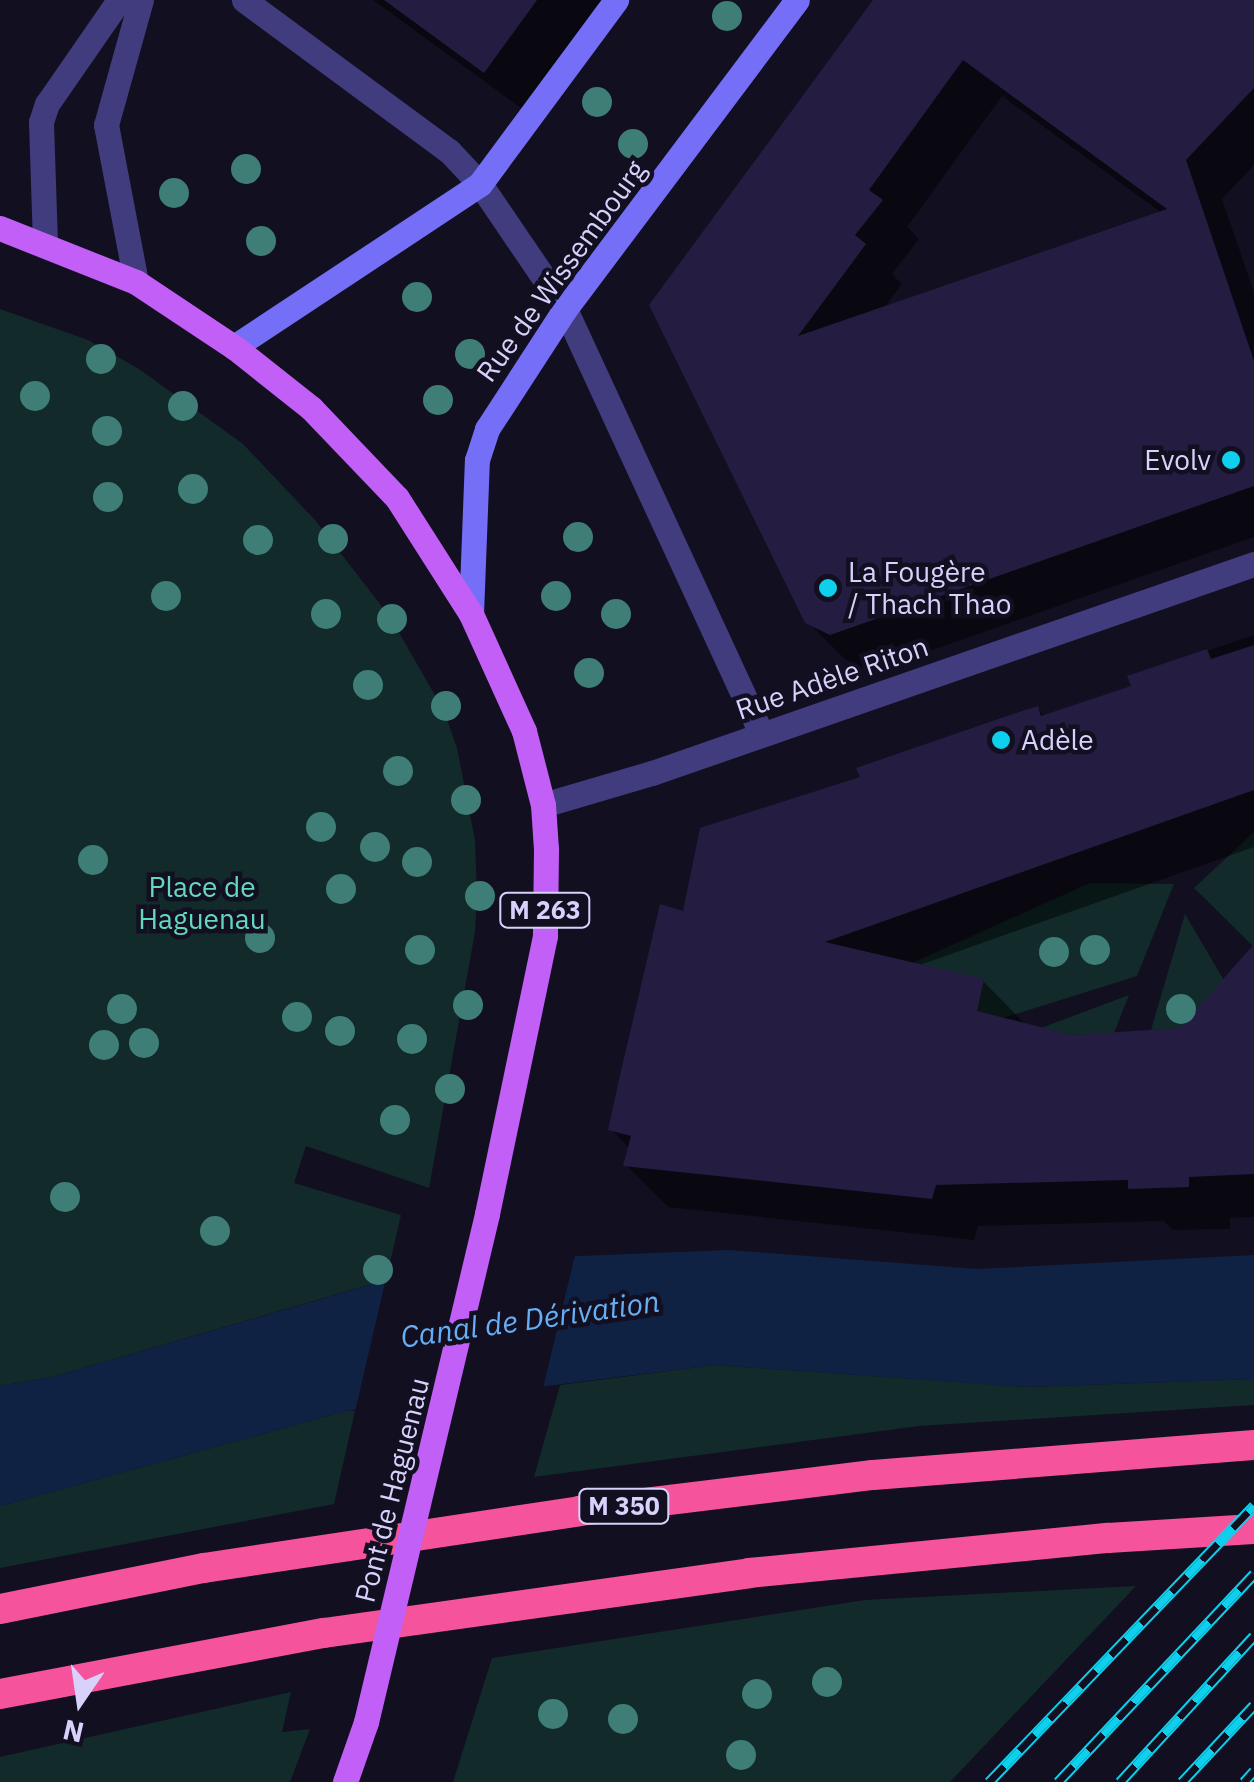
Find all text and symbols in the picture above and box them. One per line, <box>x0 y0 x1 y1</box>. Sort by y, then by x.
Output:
street label: Rue de Wissembourg <box>469 154 653 388</box>
place label: Evolv <box>1144 443 1211 477</box>
marker: Evolv <box>1220 449 1242 471</box>
place label: La Fougère / Thach Thao <box>848 555 1011 621</box>
marker: La Fougère / Thach Thao <box>817 577 839 599</box>
street label: Rue Adèle Riton <box>731 629 933 727</box>
place label: Adèle <box>1021 723 1094 757</box>
marker: Adèle <box>990 729 1012 751</box>
park label: Place de Haguenau <box>138 870 266 936</box>
road number: M 263 <box>498 890 592 930</box>
water label: Canal de Dérivation <box>398 1283 662 1355</box>
street label: Pont de Haguenau <box>348 1374 436 1606</box>
road number: M 350 <box>576 1486 672 1526</box>
north arrow <box>30 1652 130 1752</box>
text: N <box>59 1711 87 1752</box>

